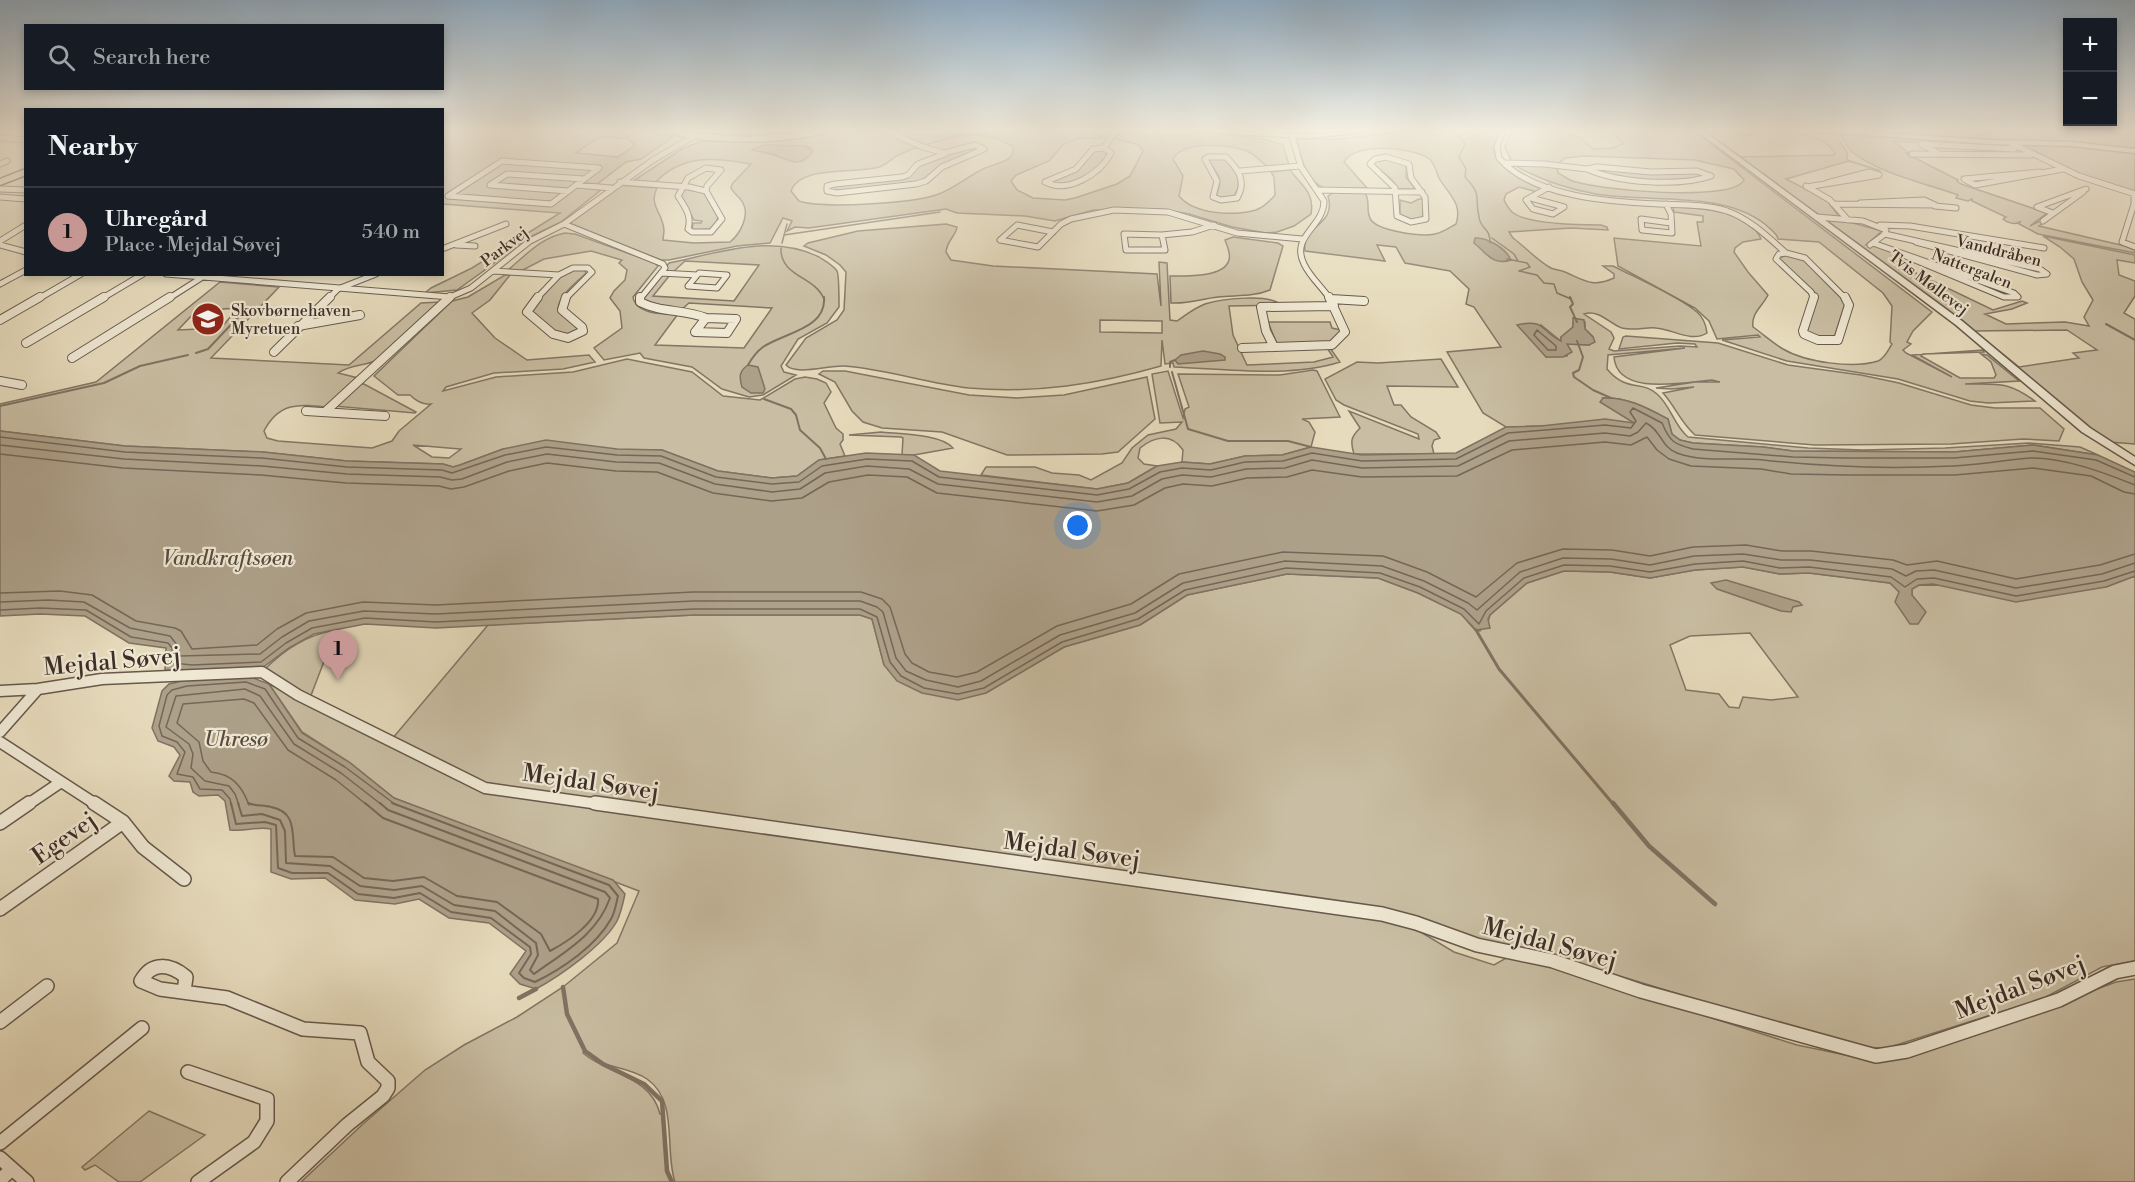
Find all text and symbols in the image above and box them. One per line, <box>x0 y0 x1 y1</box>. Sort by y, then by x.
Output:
map controls <box>2063 18 2117 126</box>
button: + <box>2063 18 2117 72</box>
search box <box>24 24 444 90</box>
icon: search <box>45 41 78 74</box>
text: Search here <box>93 44 210 71</box>
button: − <box>2063 72 2117 126</box>
text: Nearby <box>48 131 138 163</box>
text: Uhregård <box>105 206 208 233</box>
text: 1 <box>63 220 72 245</box>
text: 540 m <box>362 220 420 245</box>
street label: Parkvej <box>477 222 532 271</box>
street label: Vanddråben <box>1953 230 2044 271</box>
text: Place · Mejdal Søvej <box>105 233 281 258</box>
street label: Nattergalen <box>1929 244 2015 294</box>
street label: Tvis Møllevej <box>1884 246 1972 319</box>
school or university icon: Skovbørnehaven Myretuen <box>190 301 226 337</box>
place label: Skovbørnehaven Myretuen <box>231 301 351 339</box>
your location <box>1063 511 1092 540</box>
water label: Vandkraftsøen <box>163 546 294 572</box>
pin: 1 <box>318 630 358 680</box>
street label: Mejdal Søvej <box>42 641 182 683</box>
water label: Uhresø <box>204 727 269 753</box>
street label: Mejdal Søvej <box>520 759 661 807</box>
street label: Egevej <box>26 806 103 872</box>
street label: Mejdal Søvej <box>1001 827 1142 875</box>
street label: Mejdal Søvej <box>1479 912 1620 976</box>
street label: Mejdal Søvej <box>1951 949 2090 1027</box>

